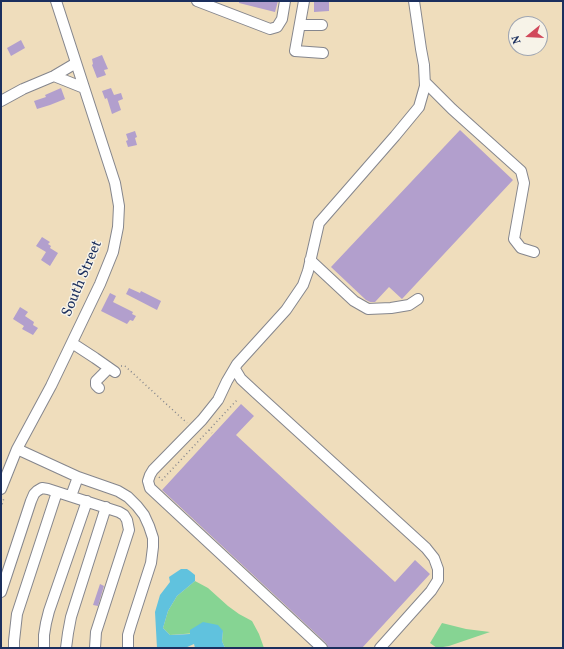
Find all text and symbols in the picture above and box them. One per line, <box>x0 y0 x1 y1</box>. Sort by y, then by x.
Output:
north arrow <box>508 16 548 56</box>
text: N <box>509 33 525 46</box>
street label: South Street <box>59 238 107 320</box>

